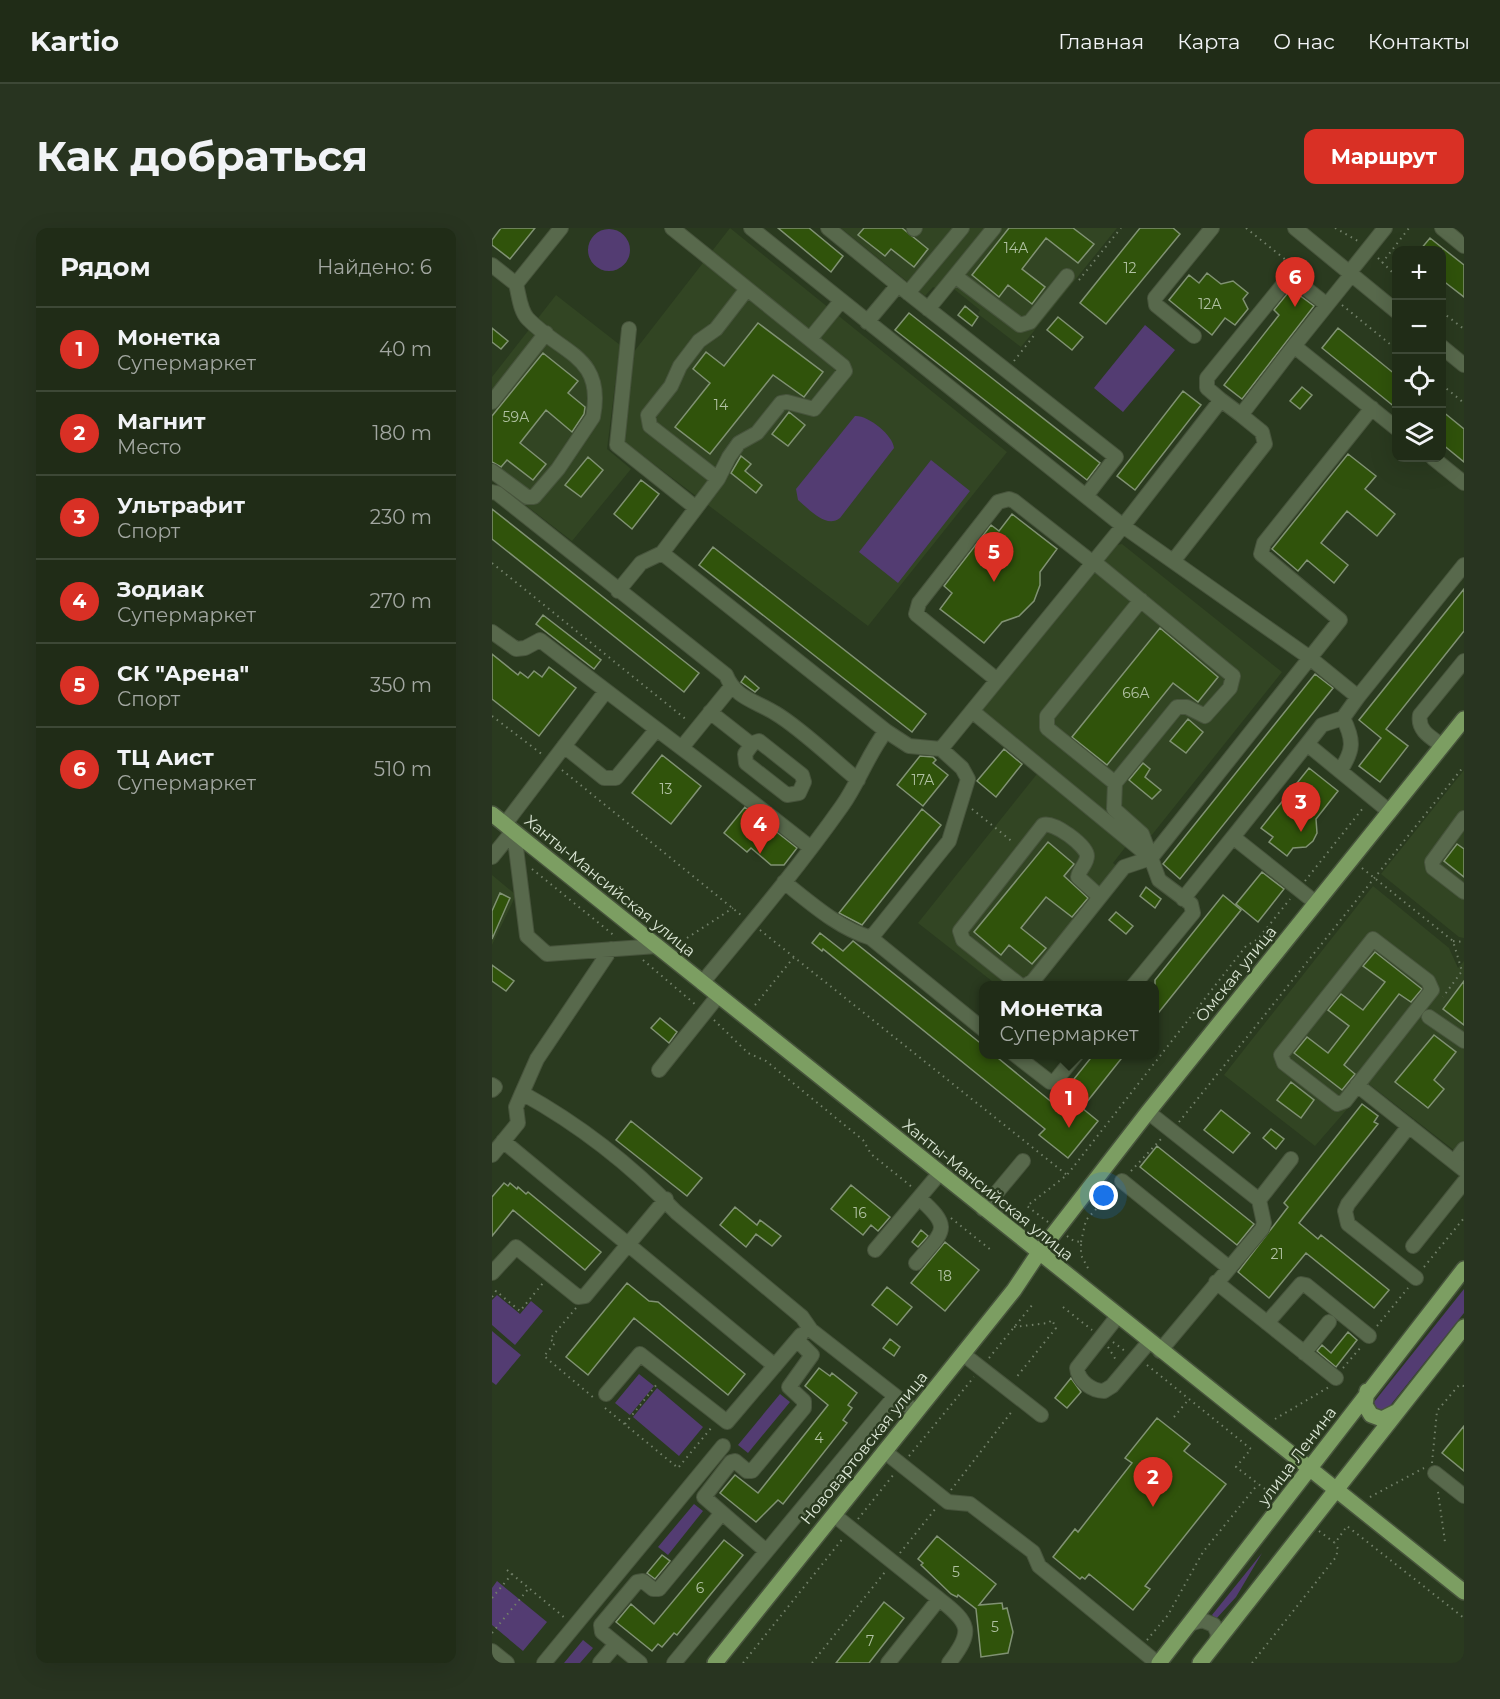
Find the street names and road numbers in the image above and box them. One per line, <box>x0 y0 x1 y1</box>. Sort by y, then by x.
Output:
street label: Ханты-Мансийская улица <box>521 811 699 961</box>
street label: Омская улица <box>1192 922 1280 1026</box>
street label: Ханты-Мансийская улица <box>899 1115 1077 1265</box>
street label: Нововартовская улица <box>796 1368 932 1528</box>
street label: улица Ленина <box>1253 1403 1340 1510</box>

